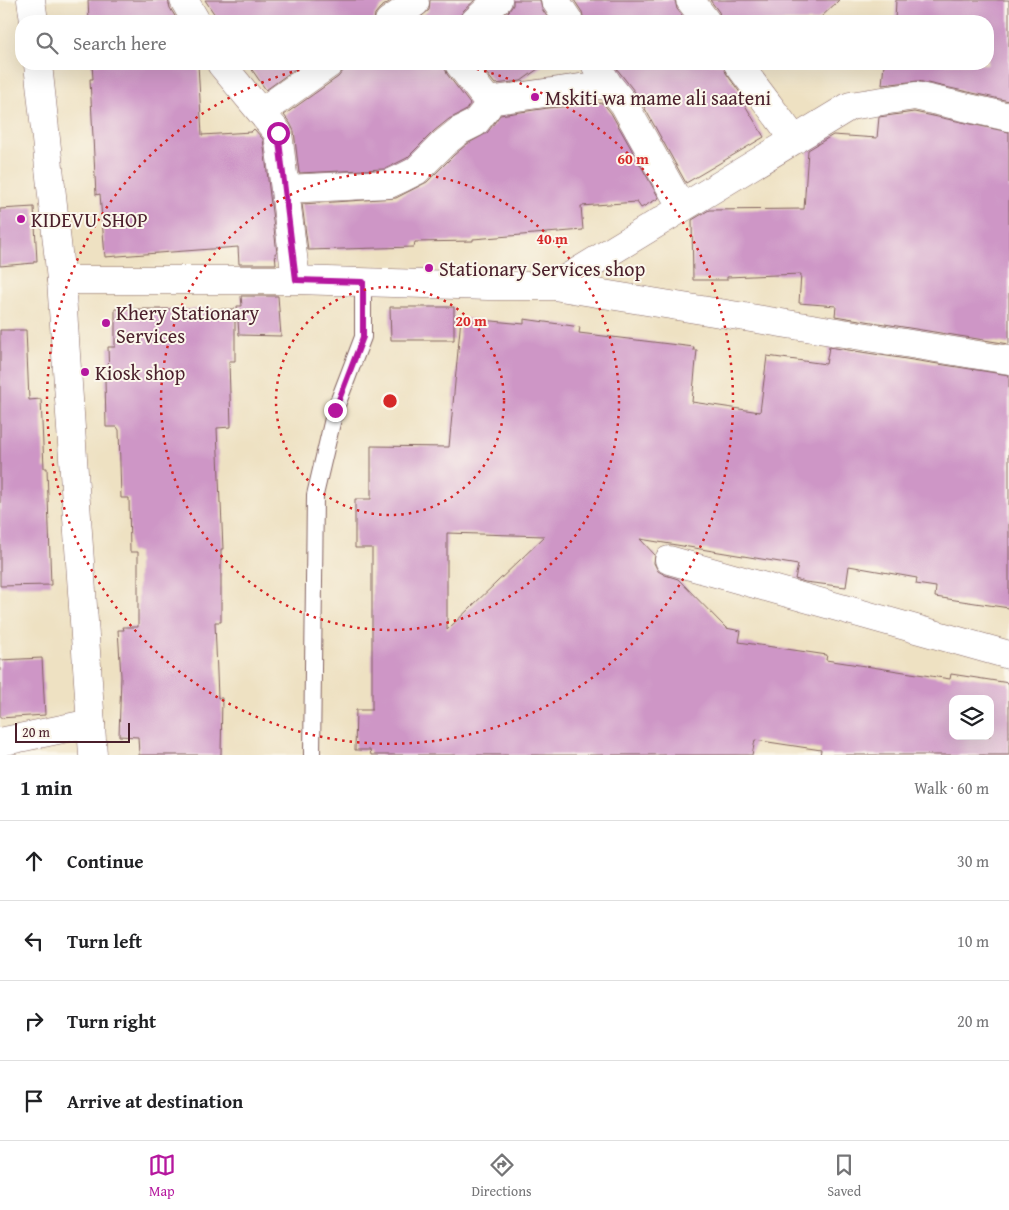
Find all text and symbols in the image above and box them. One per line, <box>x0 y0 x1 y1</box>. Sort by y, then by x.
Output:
search box <box>15 15 994 70</box>
icon: search <box>33 29 61 57</box>
text: Search here <box>73 29 167 57</box>
place label: Mskiti wa mame ali saateni <box>545 83 771 112</box>
marker: Mskiti wa mame ali saateni <box>529 91 541 103</box>
route start <box>267 122 290 145</box>
text: 60 m <box>617 148 649 169</box>
place label: KIDEVU SHOP <box>31 205 148 234</box>
marker: KIDEVU SHOP <box>15 213 27 225</box>
text: 40 m <box>536 228 568 249</box>
place label: Stationary Services shop <box>439 254 645 283</box>
marker: Stationary Services shop <box>423 262 435 274</box>
place label: Khery Stationary Services <box>116 298 259 350</box>
text: 20 m <box>455 310 487 331</box>
marker: Khery Stationary Services <box>100 317 112 329</box>
place label: Kiosk shop <box>95 358 186 387</box>
marker: Kiosk shop <box>79 366 91 378</box>
centre of rings <box>381 392 399 410</box>
route end <box>324 399 347 422</box>
map controls <box>949 695 994 740</box>
button: layers <box>949 695 994 740</box>
scale bar <box>15 720 130 743</box>
text: 20 m <box>22 722 50 742</box>
text: 1 min <box>20 772 72 803</box>
text: Walk · 60 m <box>914 776 989 800</box>
icon: ahead <box>20 847 48 875</box>
text: Continue <box>67 847 144 875</box>
text: 30 m <box>957 849 989 873</box>
icon: left <box>20 927 48 955</box>
text: Turn left <box>67 927 142 955</box>
text: 10 m <box>957 929 989 953</box>
icon: right <box>20 1007 48 1035</box>
text: Turn right <box>67 1007 156 1035</box>
text: 20 m <box>957 1009 989 1033</box>
icon: arrive <box>20 1087 48 1115</box>
text: Arrive at destination <box>67 1087 243 1115</box>
tab: Map <box>148 1151 176 1201</box>
tab: Directions <box>471 1151 532 1201</box>
tab: Saved <box>827 1151 861 1201</box>

